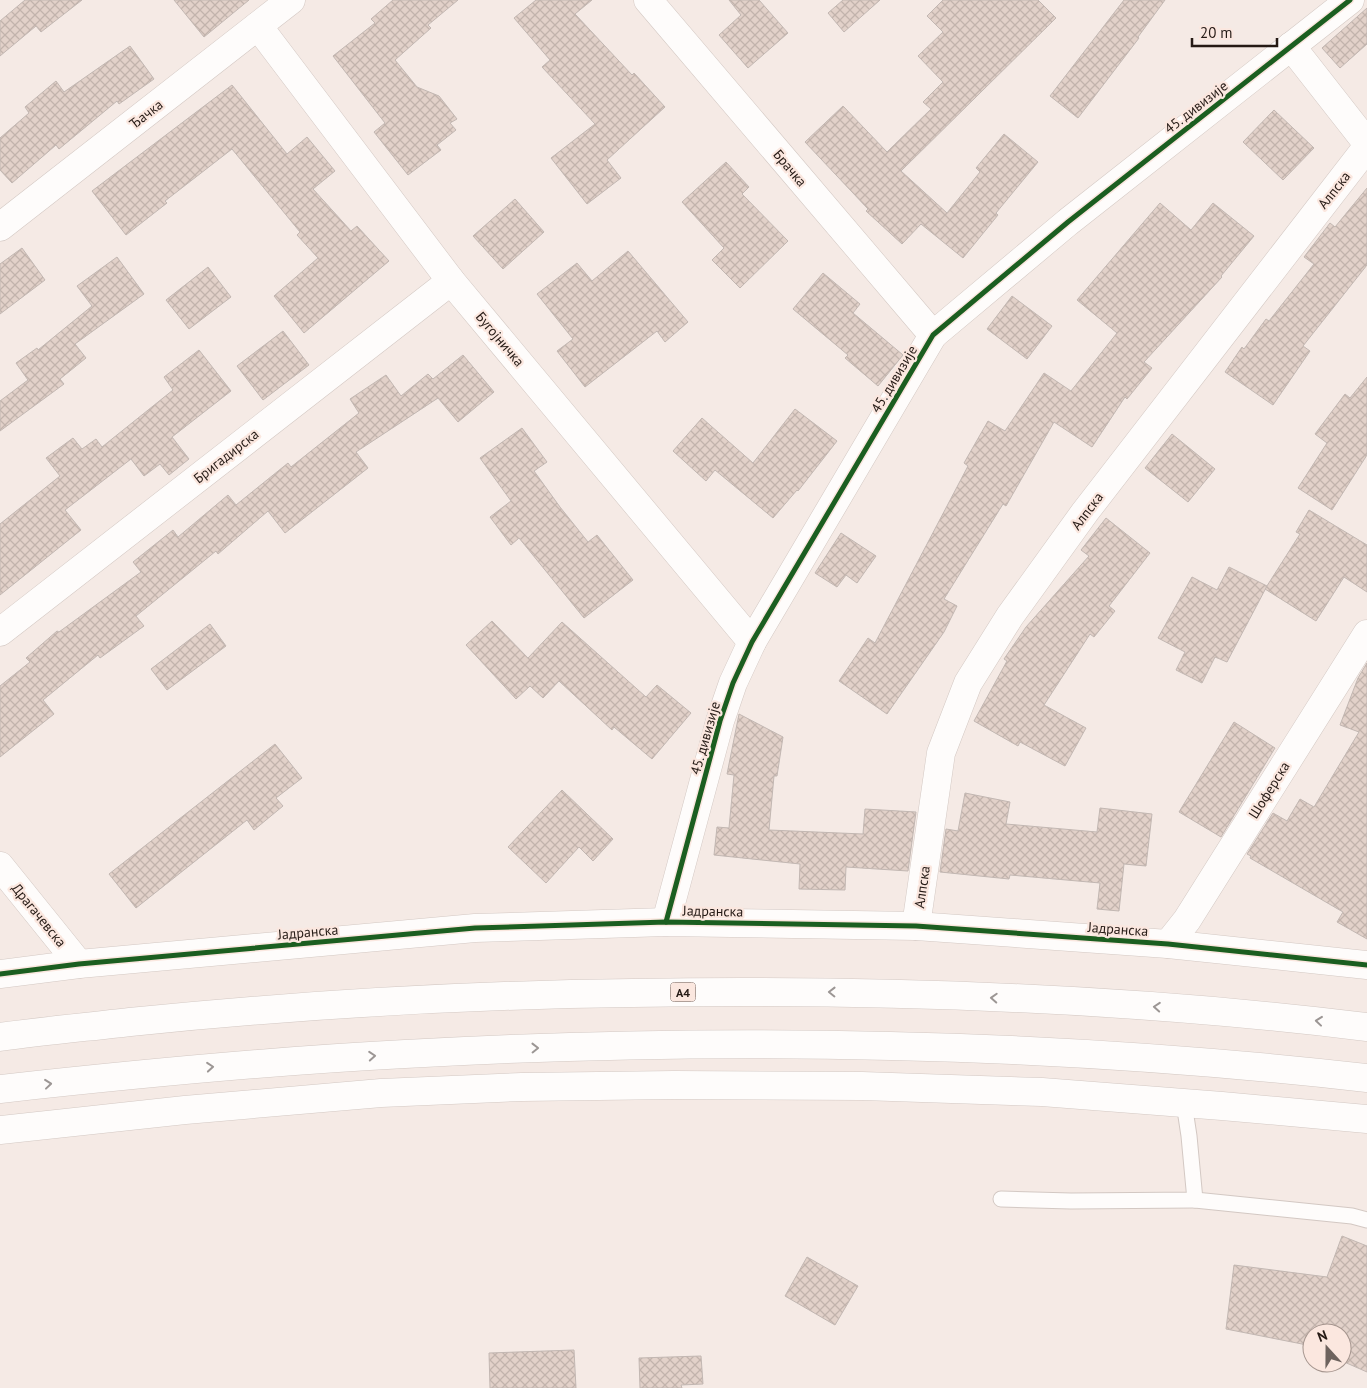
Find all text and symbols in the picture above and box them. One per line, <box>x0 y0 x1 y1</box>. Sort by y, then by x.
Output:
scale bar <box>1192 15 1277 47</box>
text: 20 m <box>1200 23 1233 42</box>
street label: 45. дивизије <box>1161 77 1231 137</box>
street label: Ђачка <box>126 95 166 133</box>
street label: Брачка <box>769 146 811 190</box>
street label: Алпска <box>1314 168 1354 212</box>
street label: Бугојничка <box>472 308 528 370</box>
street label: 45. дивизије <box>867 342 921 416</box>
street label: Бригадирска <box>190 425 262 487</box>
street label: Алпска <box>1067 489 1107 533</box>
street label: 45. дивизије <box>686 699 724 777</box>
street label: Шоферска <box>1244 758 1294 822</box>
street label: Алпска <box>910 865 934 909</box>
street label: Драгачевска <box>8 879 70 951</box>
street label: Јадранска <box>682 901 744 921</box>
street label: Јадранска <box>1086 918 1149 940</box>
street label: Јадранска <box>276 920 339 944</box>
road number: A4 <box>670 982 696 1002</box>
one-way arrow <box>828 987 836 997</box>
one-way arrow <box>990 992 998 1003</box>
one-way arrow <box>1152 1002 1160 1013</box>
one-way arrow <box>1314 1016 1322 1027</box>
one-way arrow <box>531 1043 539 1053</box>
one-way arrow <box>368 1050 376 1061</box>
one-way arrow <box>206 1062 214 1073</box>
one-way arrow <box>45 1079 53 1090</box>
north arrow <box>1302 1323 1352 1373</box>
text: N <box>1315 1326 1330 1346</box>

